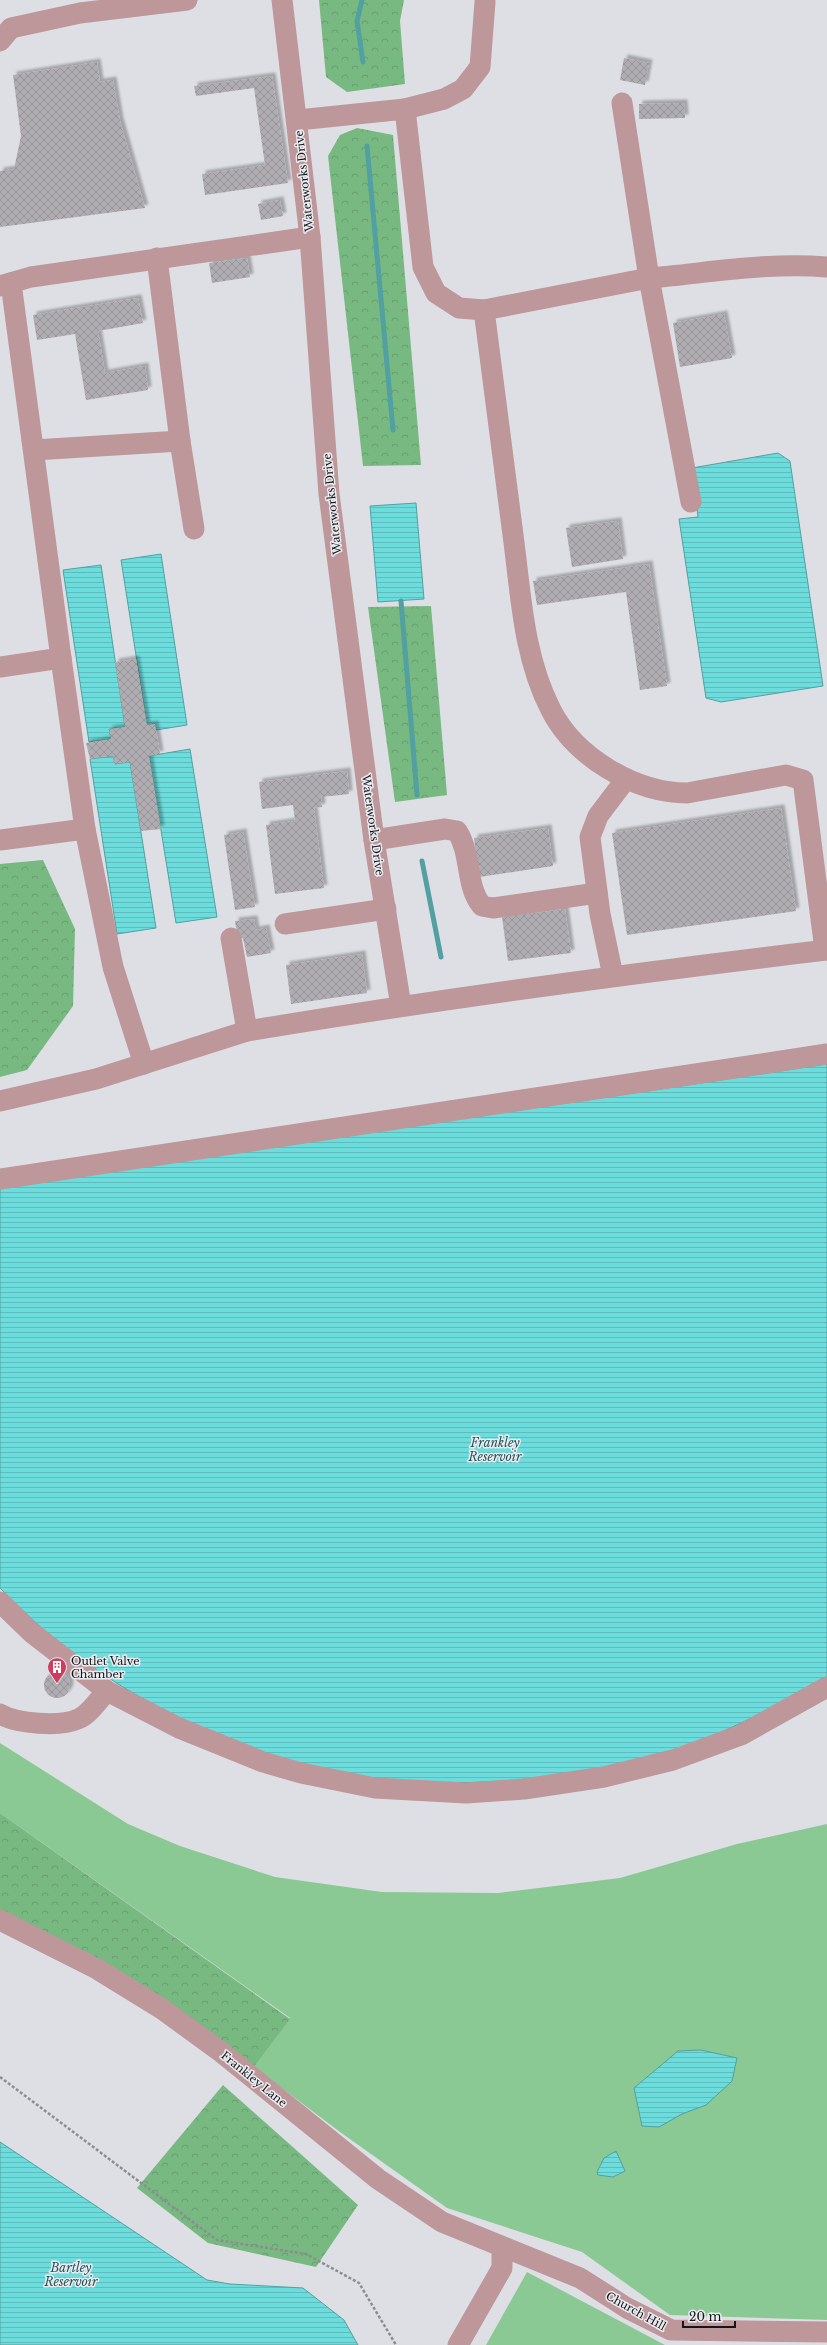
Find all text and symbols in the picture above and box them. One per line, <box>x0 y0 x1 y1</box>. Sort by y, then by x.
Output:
street label: Waterworks Drive <box>292 130 316 233</box>
street label: Waterworks Drive <box>320 453 344 556</box>
street label: Waterworks Drive <box>359 773 387 876</box>
water label: Frankley Reservoir <box>467 1435 522 1464</box>
place label: Outlet Valve Chamber <box>71 1654 140 1681</box>
building icon: Outlet Valve Chamber <box>46 1656 68 1684</box>
street label: Frankley Lane <box>218 2048 290 2110</box>
water label: Bartley Reservoir <box>43 2260 98 2289</box>
street label: Church Hill <box>603 2289 669 2333</box>
scale bar <box>683 2303 735 2329</box>
text: 20 m <box>689 2309 721 2324</box>

